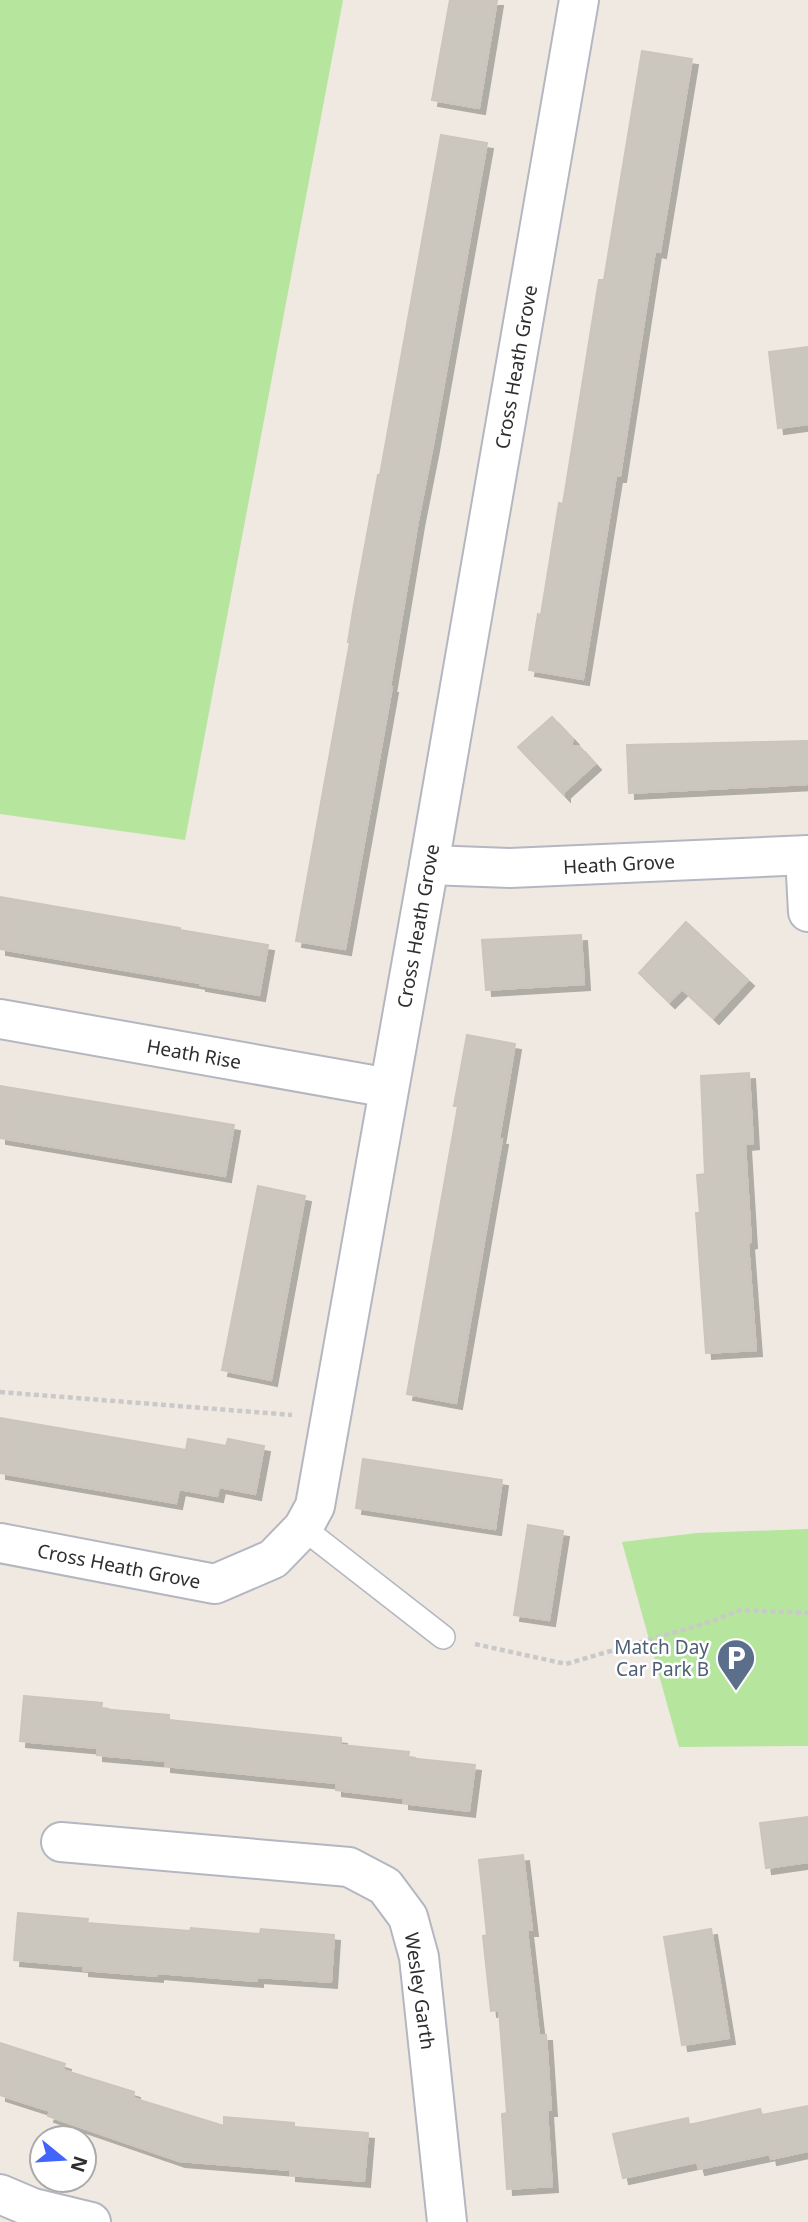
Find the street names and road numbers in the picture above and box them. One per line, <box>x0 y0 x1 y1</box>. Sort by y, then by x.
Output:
street label: Cross Heath Grove <box>489 283 543 451</box>
street label: Cross Heath Grove <box>391 842 445 1010</box>
street label: Heath Grove <box>563 848 675 880</box>
street label: Heath Rise <box>145 1033 243 1075</box>
street label: Cross Heath Grove <box>35 1537 203 1595</box>
street label: Wesley Garth <box>399 1931 441 2051</box>

